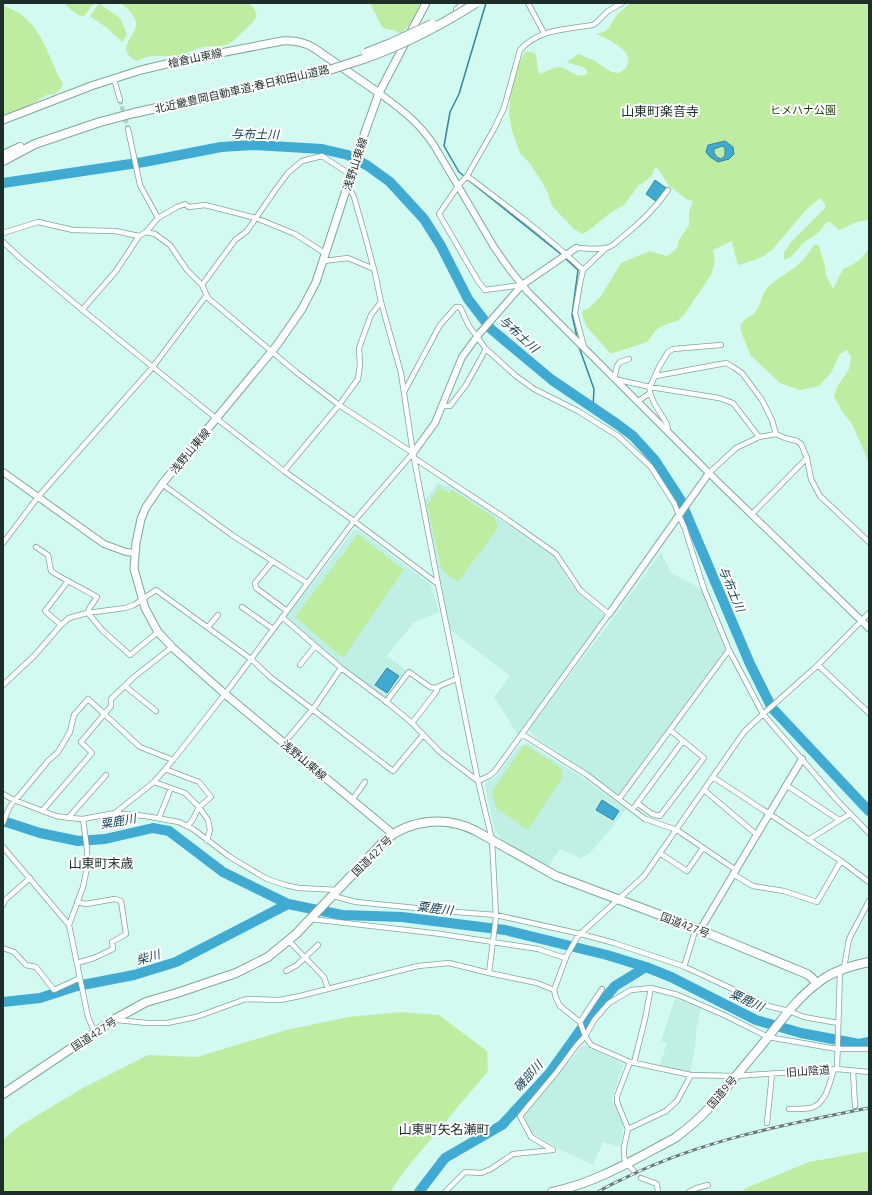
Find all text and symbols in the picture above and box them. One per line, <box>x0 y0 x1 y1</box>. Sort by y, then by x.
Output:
street label: 檜倉山東線 <box>167 46 223 70</box>
street label: 北近畿豊岡自動車道;春日和田山道路 <box>154 63 330 115</box>
district label: 山東町楽音寺 <box>621 104 699 118</box>
park label: ヒメハナ公園 <box>770 104 836 116</box>
water label: 与布土川 <box>231 127 281 141</box>
street label: 浅野山東線 <box>341 136 369 192</box>
water label: 与布土川 <box>497 313 543 356</box>
street label: 浅野山東線 <box>168 426 212 476</box>
water label: 与布土川 <box>717 564 748 615</box>
street label: 浅野山東線 <box>279 738 329 782</box>
water label: 粟鹿川 <box>99 811 139 831</box>
street label: 国道427号 <box>350 834 394 878</box>
district label: 山東町末歳 <box>68 856 134 870</box>
water label: 粟鹿川 <box>416 899 456 917</box>
street label: 国道427号 <box>659 910 711 940</box>
water label: 柴川 <box>135 947 163 967</box>
water label: 粟鹿川 <box>728 986 768 1014</box>
street label: 国道427号 <box>69 1015 119 1053</box>
water label: 磯部川 <box>511 1057 546 1094</box>
street label: 旧山陰道 <box>786 1063 830 1079</box>
street label: 国道9号 <box>705 1073 739 1111</box>
district label: 山東町矢名瀬町 <box>398 1122 490 1136</box>

